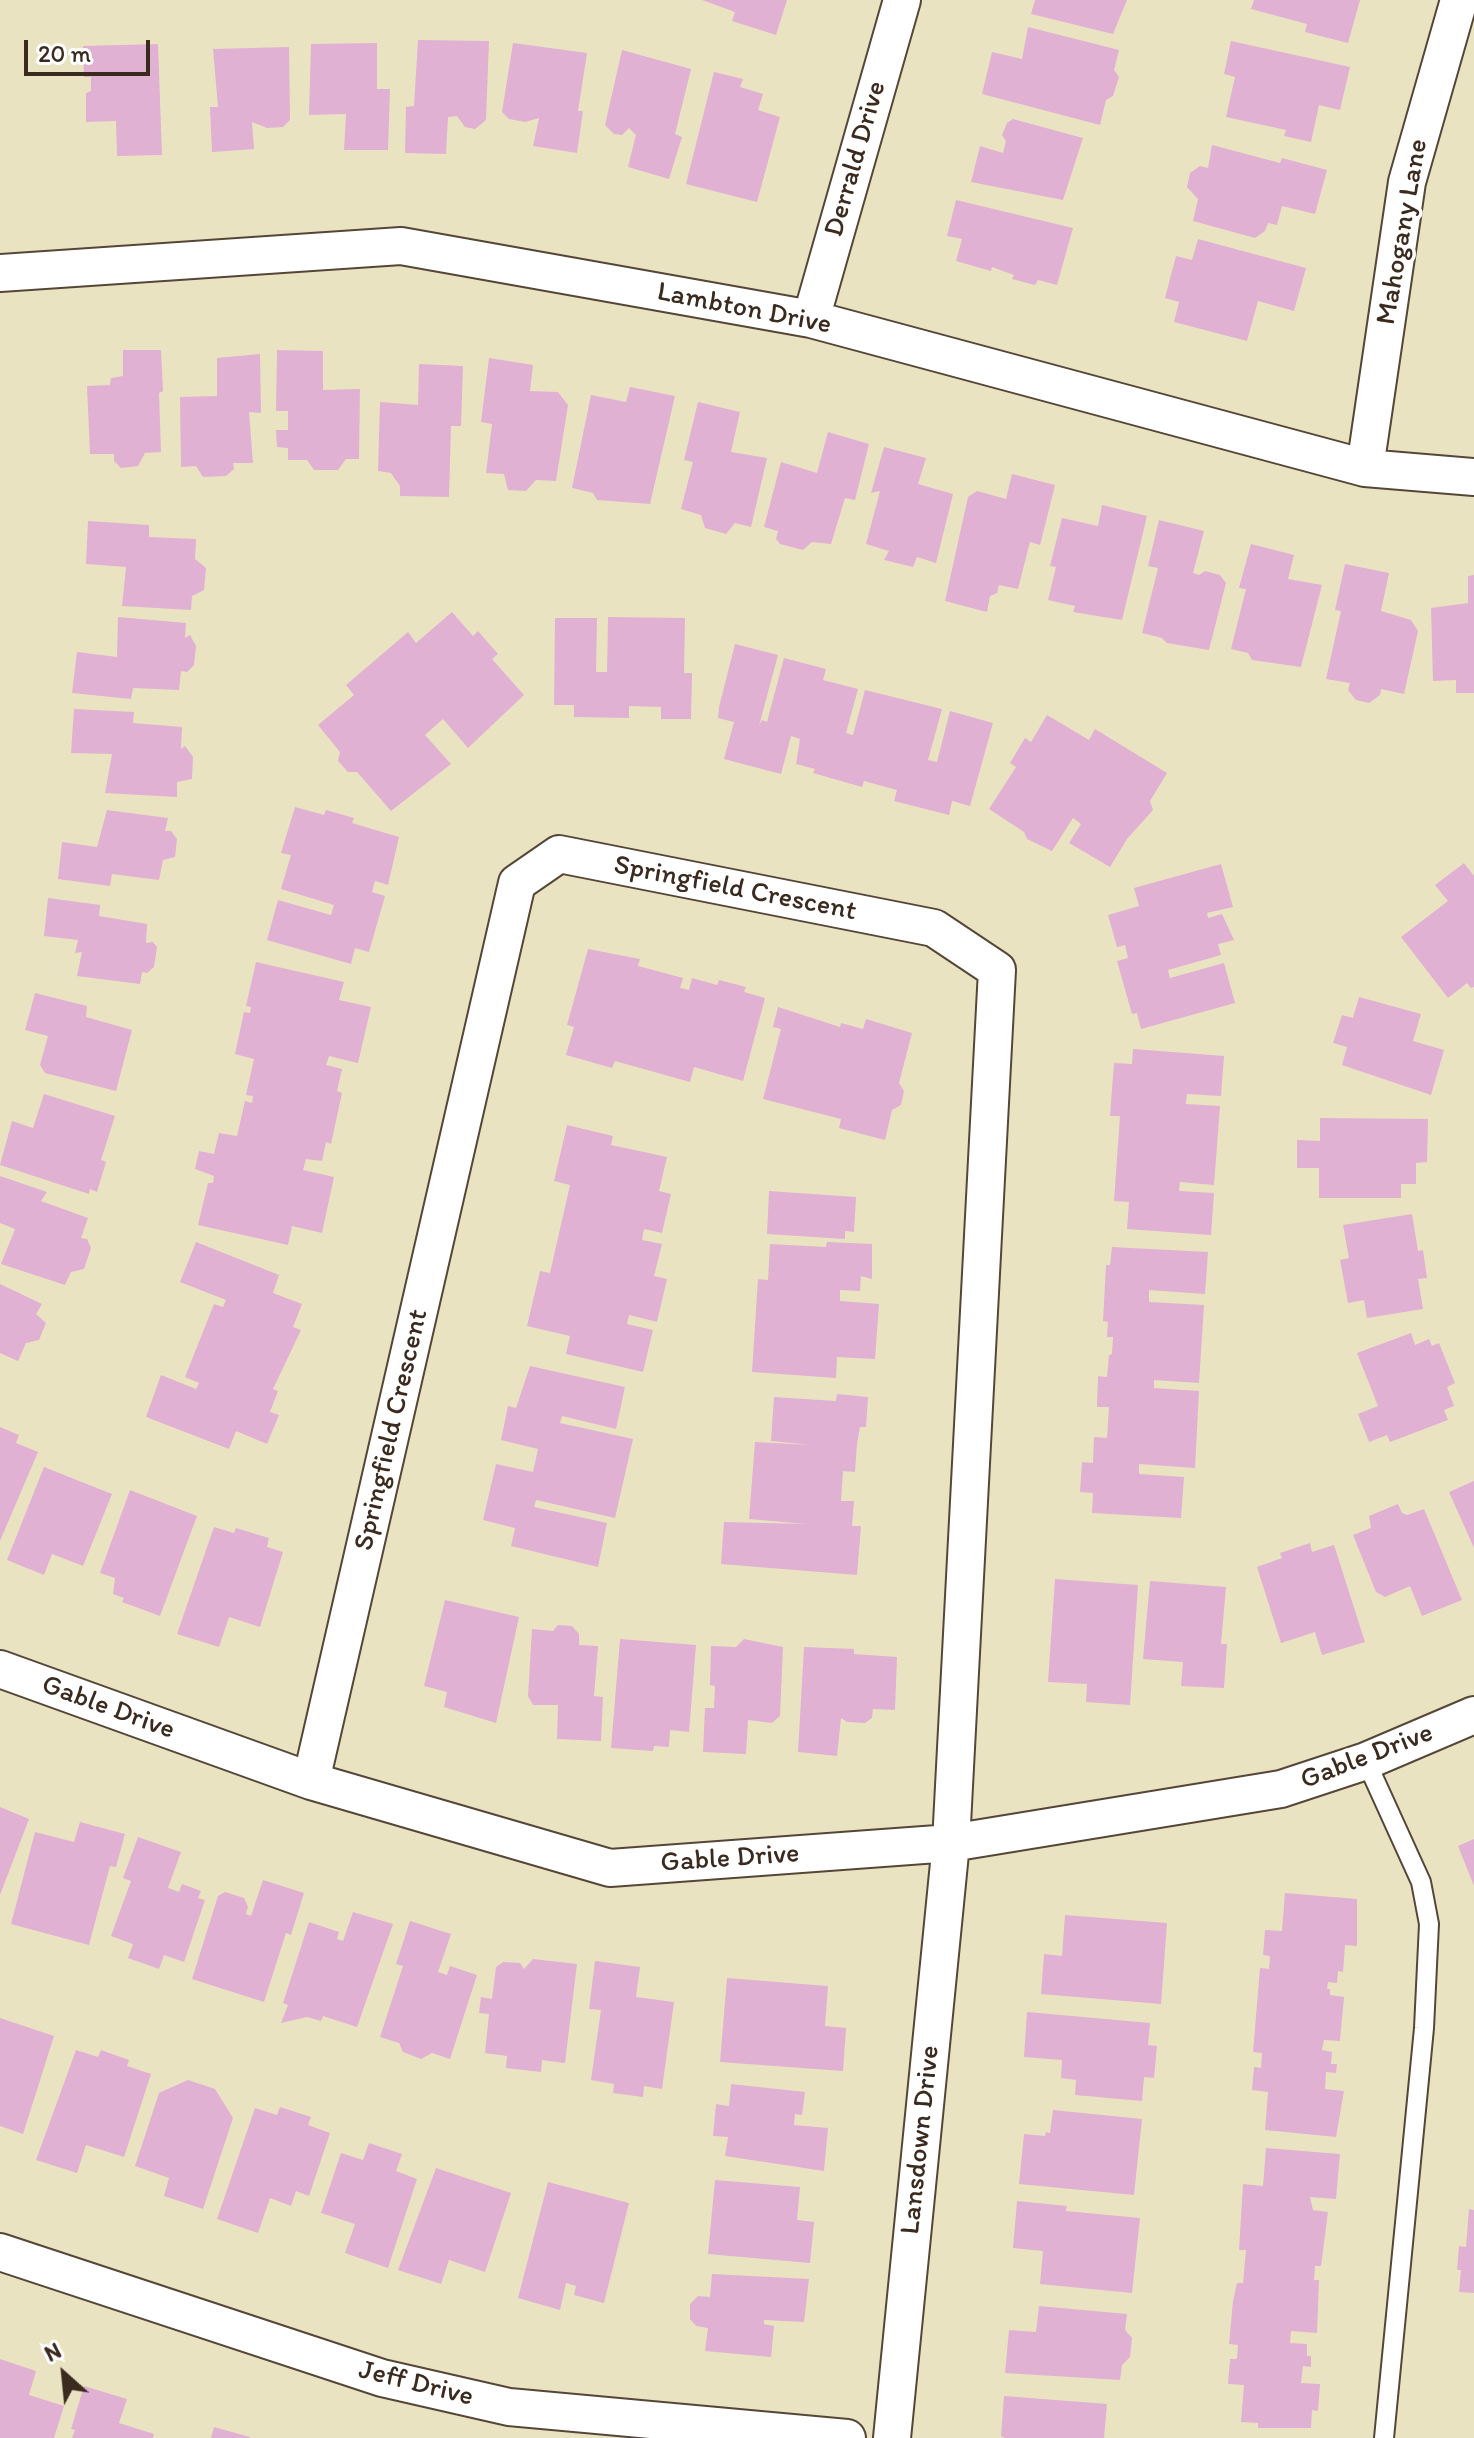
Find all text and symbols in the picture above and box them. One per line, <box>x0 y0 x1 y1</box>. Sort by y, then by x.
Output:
scale bar <box>28 24 154 74</box>
text: 20 m <box>38 39 91 68</box>
street label: Derrald Drive <box>818 77 894 241</box>
street label: Mahogany Lane <box>1370 137 1436 327</box>
street label: Lambton Drive <box>654 276 834 342</box>
street label: Springfield Crescent <box>611 849 859 929</box>
street label: Springfield Crescent <box>348 1306 436 1554</box>
street label: Gable Drive <box>37 1668 179 1748</box>
street label: Gable Drive <box>1296 1716 1438 1798</box>
street label: Gable Drive <box>659 1837 801 1881</box>
street label: Lansdown Drive <box>894 2044 948 2236</box>
north arrow <box>24 2334 104 2414</box>
text: N <box>40 2337 66 2368</box>
street label: Jeff Drive <box>355 2354 477 2414</box>

